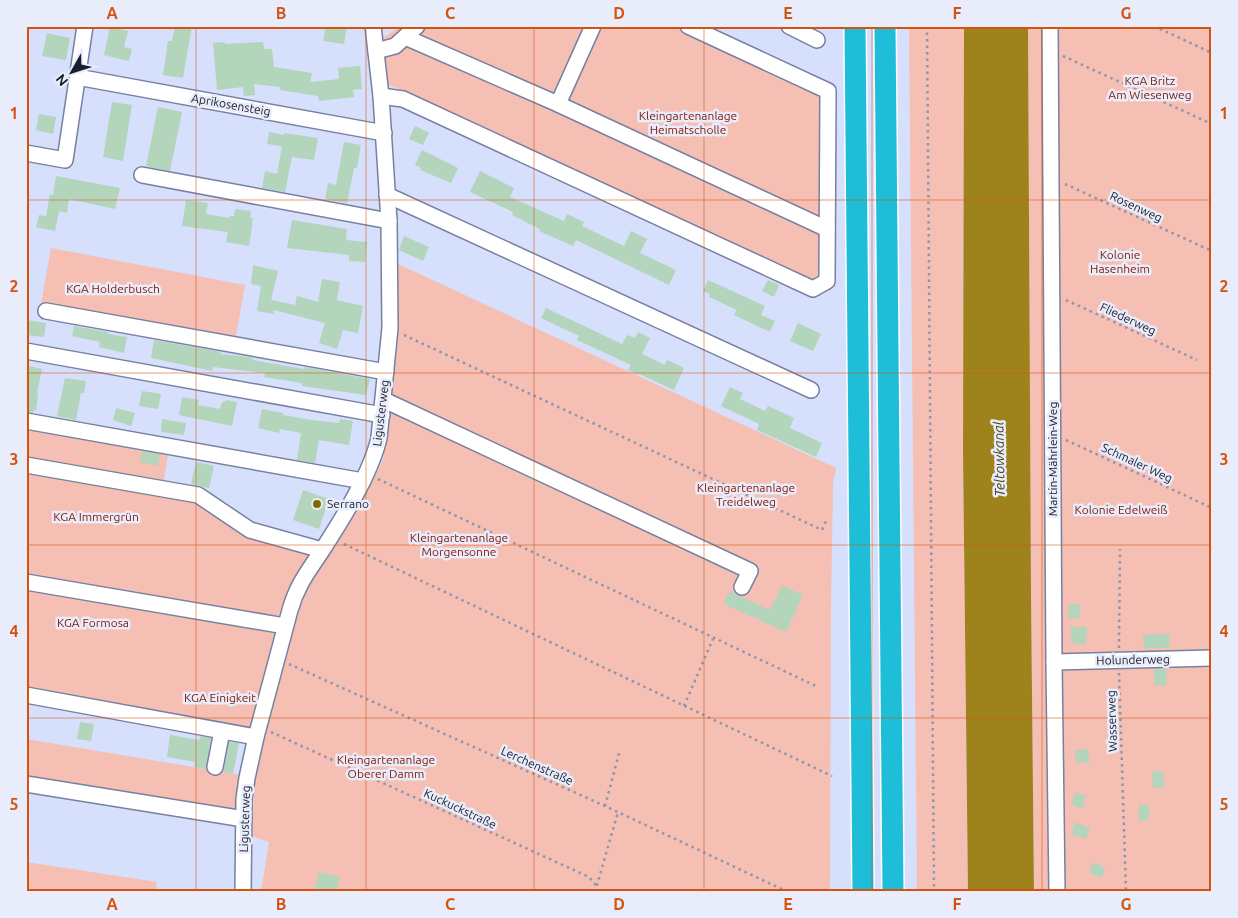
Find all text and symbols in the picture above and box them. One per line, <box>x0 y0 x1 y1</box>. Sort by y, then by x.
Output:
text: A <box>106 4 118 22</box>
text: B <box>276 4 286 22</box>
text: C <box>445 4 455 22</box>
text: D <box>613 4 625 22</box>
text: E <box>783 4 793 22</box>
text: F <box>953 4 962 22</box>
text: G <box>1120 4 1132 22</box>
north arrow <box>48 48 98 98</box>
text: N <box>52 71 71 89</box>
park label: KGA Britz Am Wiesenweg <box>1108 74 1192 101</box>
street label: Aprikosensteig <box>190 91 272 118</box>
text: 1 <box>9 104 19 122</box>
text: 1 <box>1219 104 1229 122</box>
park label: Kleingartenanlage Heimatscholle <box>639 109 737 136</box>
street label: Rosenweg <box>1108 189 1164 224</box>
park label: Kolonie Hasenheim <box>1090 248 1150 275</box>
text: 2 <box>9 277 19 295</box>
text: 2 <box>1219 277 1229 295</box>
park label: KGA Holderbusch <box>66 282 160 295</box>
street label: Fliederweg <box>1098 300 1158 337</box>
street label: Ligusterweg <box>370 379 391 447</box>
street label: Martin-Mährlein-Weg <box>1046 402 1059 516</box>
water label: Teltowkanal <box>990 421 1008 497</box>
street label: Schmaler Weg <box>1100 440 1175 485</box>
text: 3 <box>9 450 19 468</box>
text: 3 <box>1219 450 1229 468</box>
park label: Kleingartenanlage Treidelweg <box>697 481 795 508</box>
place label: Serrano <box>327 497 369 510</box>
marker: Serrano <box>311 498 323 510</box>
park label: Kolonie Edelweiß <box>1075 503 1167 516</box>
park label: KGA Immergrün <box>53 510 139 523</box>
park label: Kleingartenanlage Morgensonne <box>410 531 508 558</box>
park label: KGA Formosa <box>57 616 129 629</box>
text: 4 <box>9 622 19 640</box>
text: 4 <box>1219 622 1229 640</box>
street label: Holunderweg <box>1096 652 1170 667</box>
street label: Wasserweg <box>1104 690 1119 752</box>
park label: KGA Einigkeit <box>184 691 256 704</box>
street label: Lerchenstraße <box>499 744 575 787</box>
park label: Kleingartenanlage Oberer Damm <box>337 753 435 780</box>
street label: Ligusterweg <box>237 785 252 853</box>
street label: Kuckuckstraße <box>422 786 499 831</box>
text: 5 <box>9 795 19 813</box>
text: 5 <box>1219 795 1229 813</box>
text: A <box>106 895 118 913</box>
text: B <box>276 895 286 913</box>
text: C <box>445 895 455 913</box>
text: D <box>613 895 625 913</box>
text: E <box>783 895 793 913</box>
text: F <box>953 895 962 913</box>
text: G <box>1120 895 1132 913</box>

